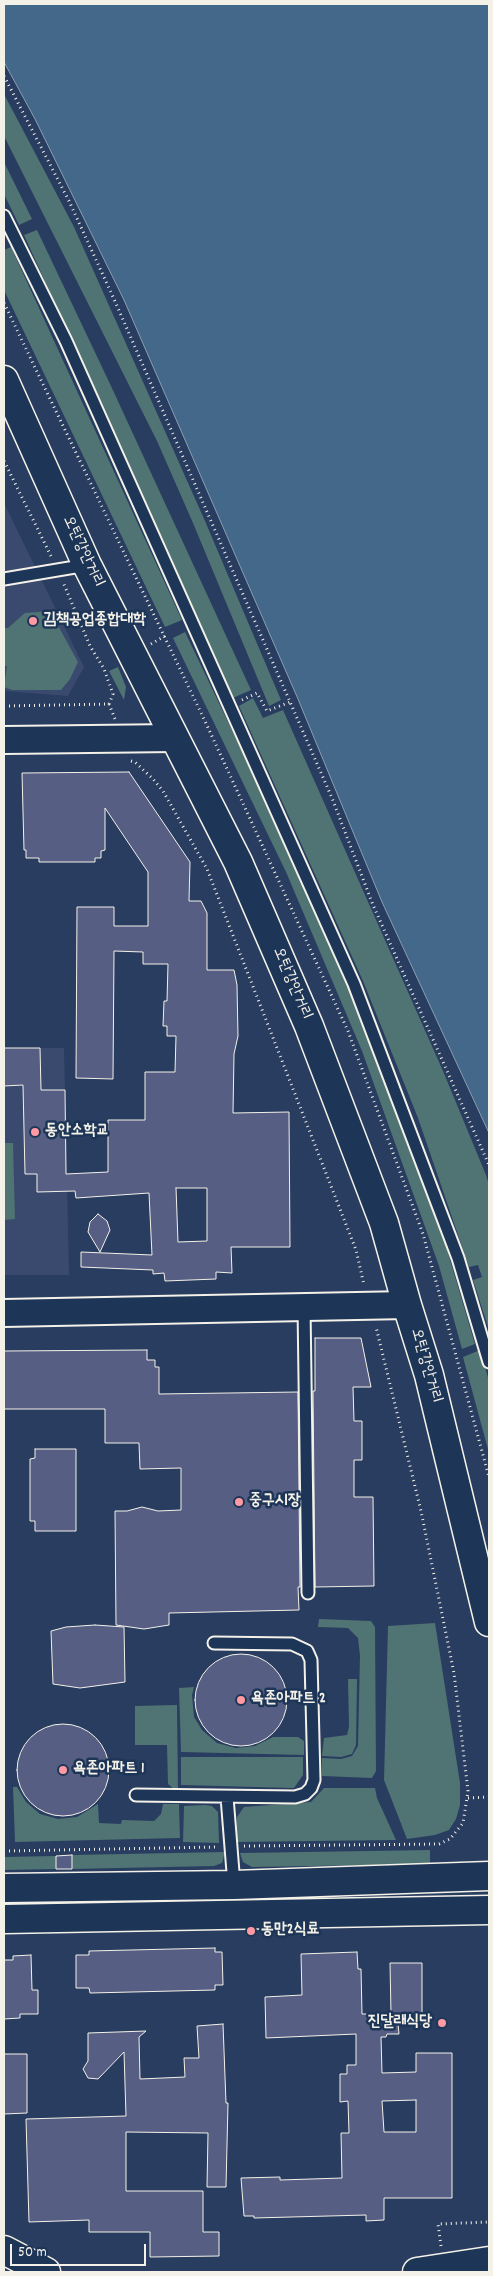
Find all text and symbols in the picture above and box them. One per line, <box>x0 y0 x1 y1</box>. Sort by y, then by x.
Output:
street label: 오탄강안거리 <box>57 513 107 591</box>
place label: 김책공업종합대학 <box>43 611 146 631</box>
marker: 김책공업종합대학 <box>27 615 39 627</box>
street label: 오탄강안거리 <box>267 945 315 1023</box>
place label: 동안소학교 <box>45 1122 109 1142</box>
marker: 동안소학교 <box>29 1126 41 1138</box>
street label: 오탄강안거리 <box>405 1326 445 1406</box>
place label: 중구시장 <box>249 1492 300 1512</box>
marker: 중구시장 <box>233 1496 245 1508</box>
place label: 욕존아파트 2 <box>251 1690 326 1710</box>
marker: 욕존아파트 2 <box>235 1694 247 1706</box>
place label: 욕존아파트 1 <box>73 1760 145 1780</box>
marker: 욕존아파트 1 <box>57 1764 69 1776</box>
place label: 동만2식료 <box>261 1921 319 1941</box>
marker: 동만2식료 <box>245 1925 257 1937</box>
place label: 진달래식당 <box>368 2013 432 2033</box>
marker: 진달래식당 <box>436 2017 448 2029</box>
scale bar <box>12 2234 149 2266</box>
text: 50 m <box>18 2242 47 2264</box>

